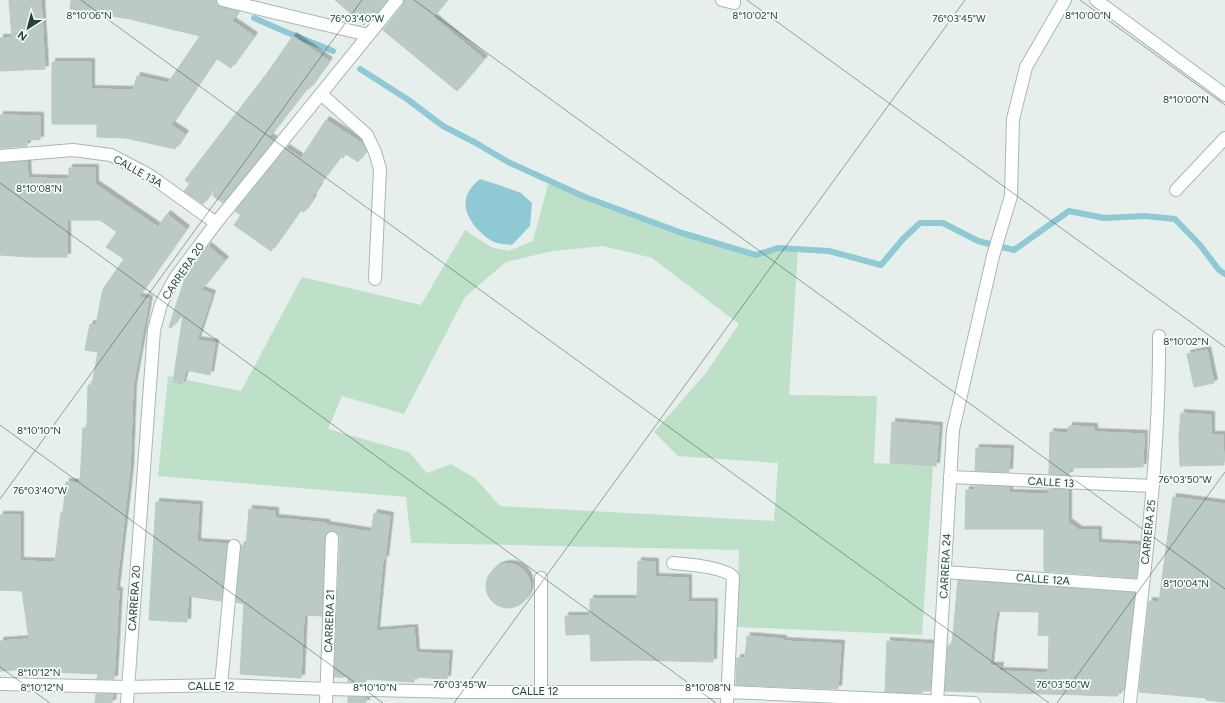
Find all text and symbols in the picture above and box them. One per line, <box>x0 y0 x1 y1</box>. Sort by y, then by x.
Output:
north arrow <box>8 8 48 48</box>
text: 8°10'06"N <box>66 9 112 22</box>
text: 8°10'02"N <box>732 9 778 22</box>
text: 8°10'00"N <box>1065 9 1111 22</box>
text: 76°03'40"W <box>330 12 384 25</box>
text: 76°03'45"W <box>932 12 986 25</box>
text: N <box>15 28 30 43</box>
text: 8°10'00"N <box>1163 93 1209 106</box>
street label: CALLE 13A <box>111 153 165 190</box>
text: 8°10'08"N <box>16 182 62 195</box>
street label: CARRERA 20 <box>160 240 207 302</box>
text: 8°10'02"N <box>1163 335 1209 348</box>
text: 8°10'10"N <box>17 424 61 437</box>
text: 76°03'50"W <box>1158 473 1212 486</box>
street label: CALLE 13 <box>1027 475 1075 490</box>
text: 76°03'40"W <box>13 484 67 497</box>
street label: CARRERA 25 <box>1139 499 1158 565</box>
street label: CARRERA 24 <box>937 533 954 599</box>
street label: CARRERA 20 <box>126 565 143 631</box>
street label: CALLE 12A <box>1015 571 1071 588</box>
text: 8°10'04"N <box>1163 577 1209 590</box>
street label: CARRERA 21 <box>322 589 337 653</box>
text: 8°10'12"N <box>17 666 61 679</box>
text: 76°03'45"W <box>433 678 487 691</box>
text: 76°03'50"W <box>1036 678 1090 691</box>
street label: CALLE 12 <box>188 680 234 693</box>
text: 8°10'12"N <box>20 681 64 694</box>
text: 8°10'10"N <box>353 681 397 694</box>
text: 8°10'08"N <box>685 681 731 694</box>
street label: CALLE 12 <box>512 685 558 698</box>

